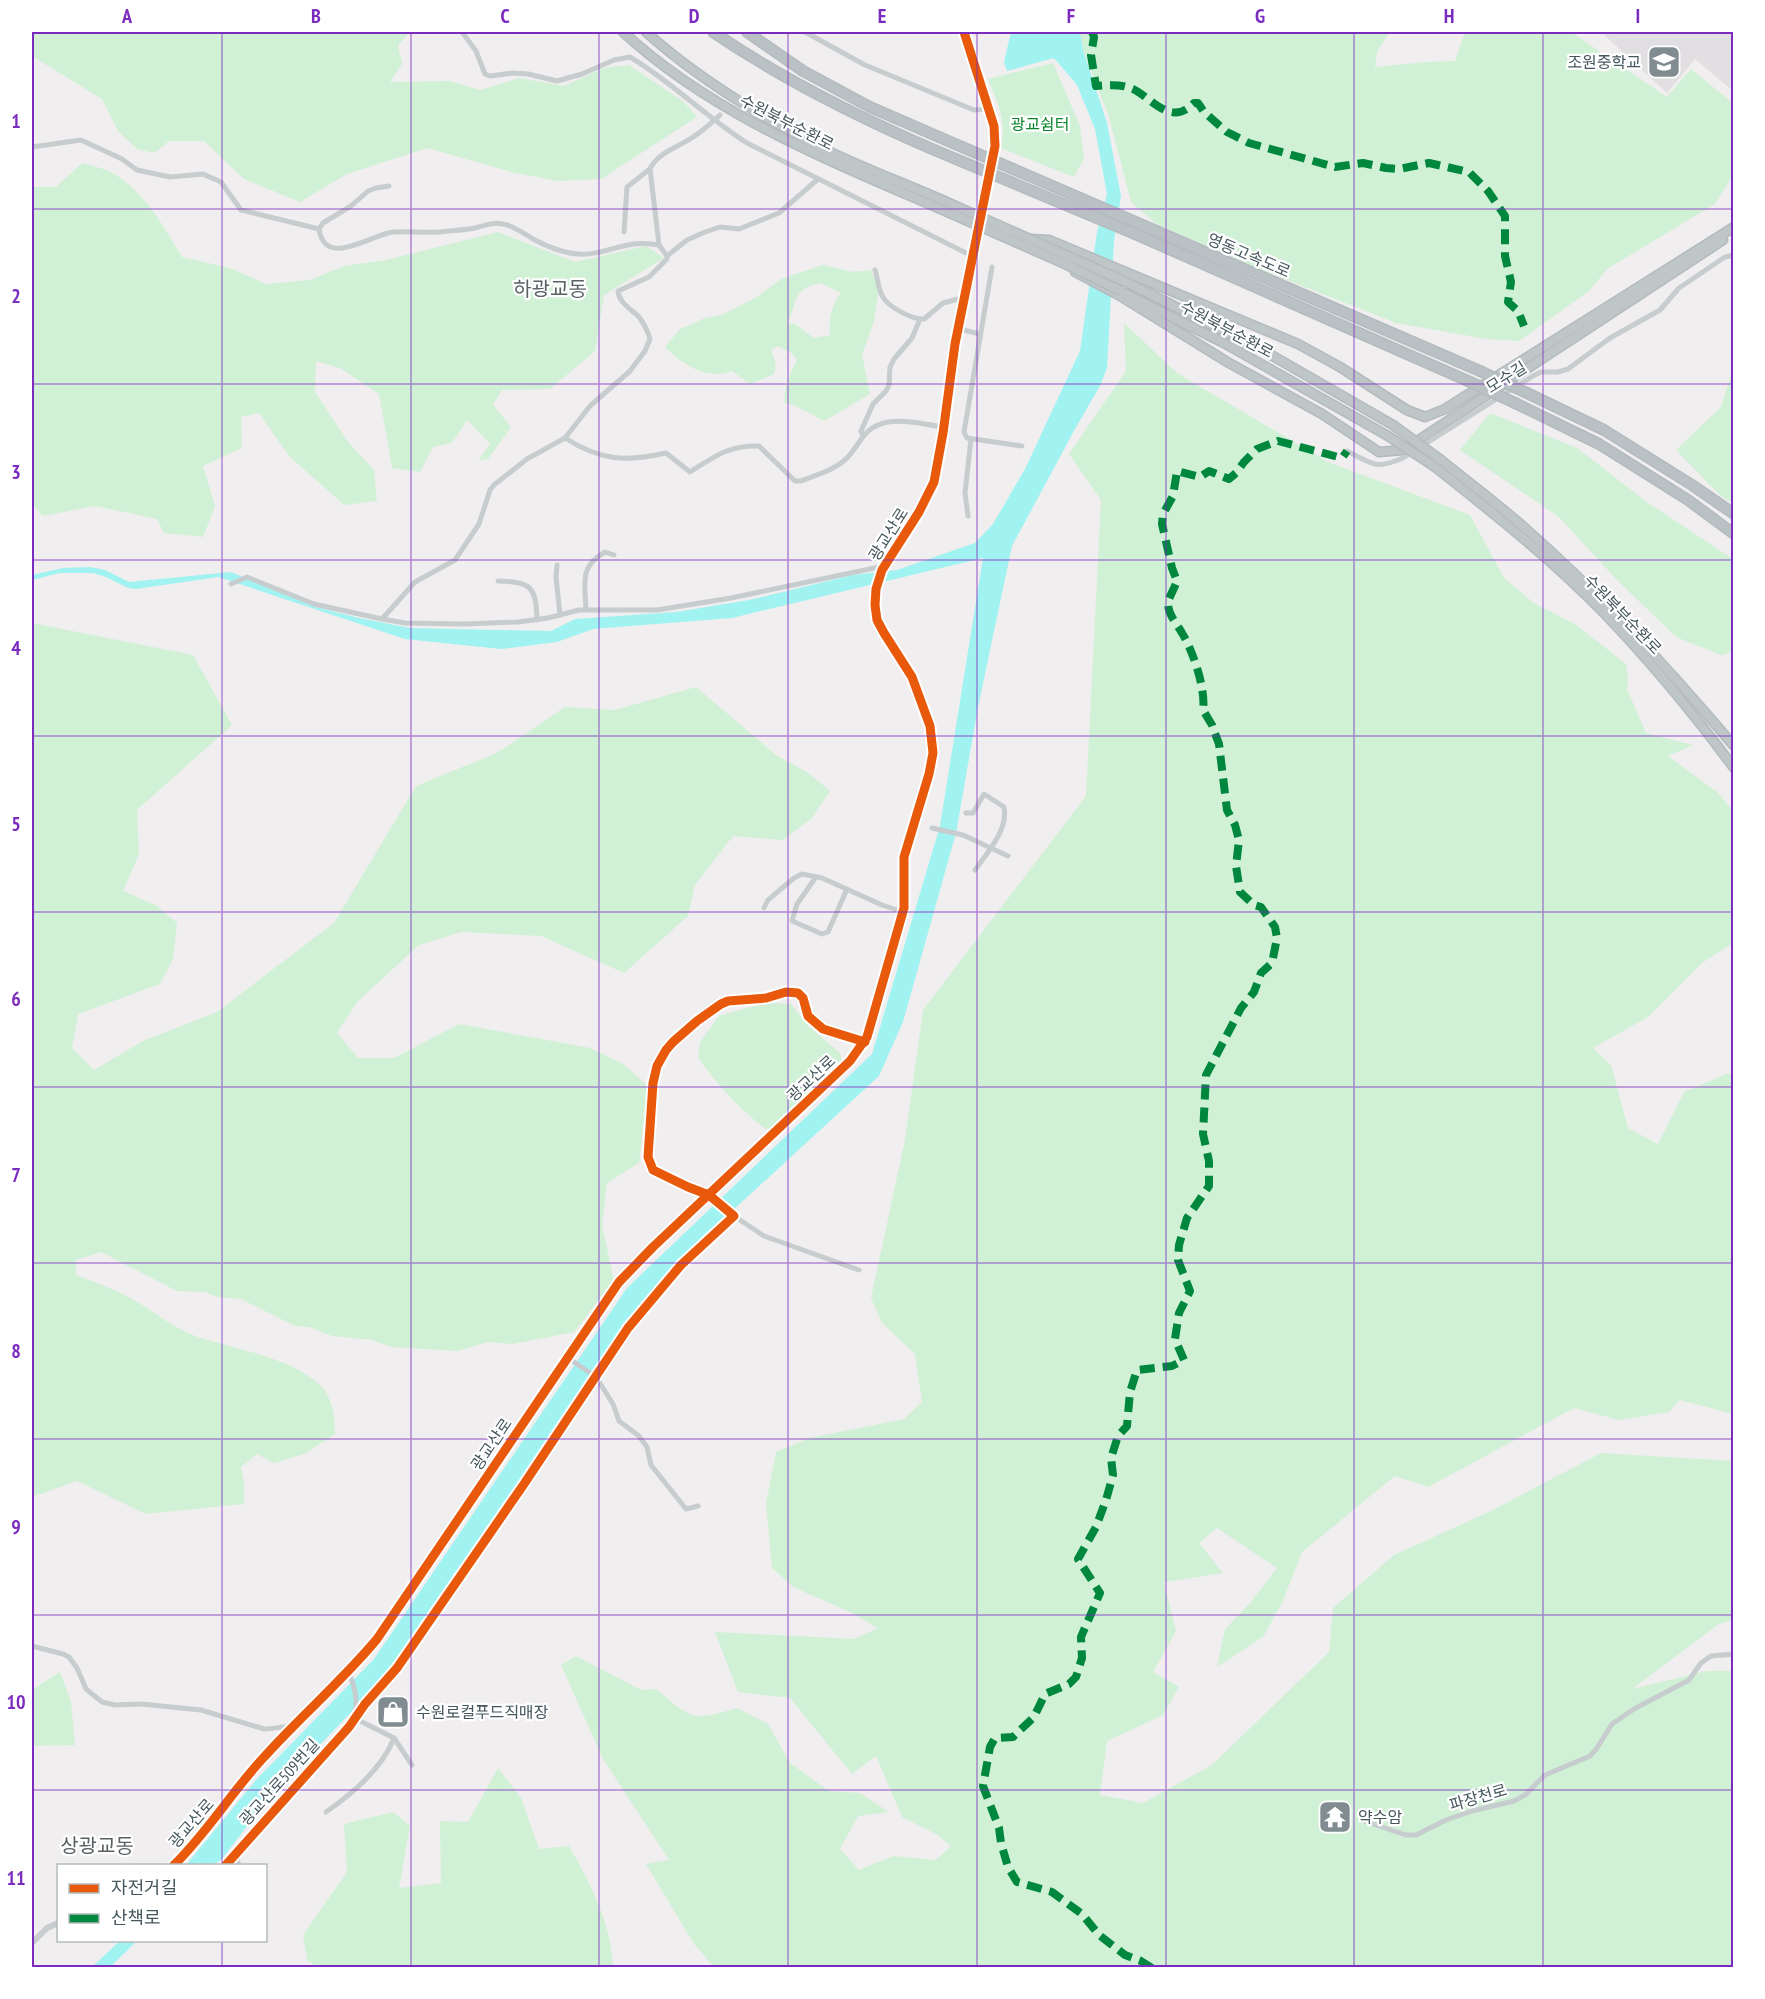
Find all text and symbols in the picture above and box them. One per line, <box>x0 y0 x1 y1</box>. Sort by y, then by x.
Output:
text: A <box>121 3 133 29</box>
text: B <box>311 3 321 29</box>
text: C <box>500 3 510 29</box>
text: D <box>689 3 700 29</box>
text: E <box>878 3 886 29</box>
text: F <box>1067 3 1075 29</box>
text: G <box>1255 3 1265 29</box>
text: H <box>1444 3 1454 29</box>
text: I <box>1636 3 1640 29</box>
school or university icon: 조원중학교 <box>1646 44 1682 80</box>
place label: 조원중학교 <box>1567 52 1641 72</box>
street label: 수원북부순환로 <box>737 90 838 154</box>
text: 1 <box>11 108 21 134</box>
park label: 광교쉼터 <box>1011 114 1069 134</box>
street label: 영동고속도로 <box>1204 229 1294 282</box>
district label: 하광교동 <box>513 276 587 302</box>
text: 2 <box>11 283 21 309</box>
street label: 수원북부순환로 <box>1177 296 1277 362</box>
street label: 모수길 <box>1482 357 1530 397</box>
text: 3 <box>11 459 21 485</box>
street label: 광교산로 <box>864 504 912 564</box>
street label: 수원북부순환로 <box>1580 570 1666 658</box>
text: 4 <box>11 635 21 661</box>
text: 5 <box>11 811 21 837</box>
text: 6 <box>11 986 21 1012</box>
street label: 광교산로 <box>783 1050 840 1105</box>
text: 7 <box>11 1162 21 1188</box>
text: 8 <box>11 1338 21 1364</box>
street label: 광교산로 <box>466 1414 516 1474</box>
text: 9 <box>11 1514 21 1540</box>
text: 10 <box>6 1689 26 1715</box>
shop icon: 수원로컬푸드직매장 <box>375 1694 411 1730</box>
place label: 수원로컬푸드직매장 <box>416 1702 549 1722</box>
street label: 광교산로509번길 <box>235 1734 323 1830</box>
street label: 파장천로 <box>1447 1779 1509 1815</box>
street label: 광교산로 <box>164 1794 218 1852</box>
temple icon: 약수암 <box>1317 1799 1353 1835</box>
place label: 약수암 <box>1358 1807 1402 1827</box>
district label: 상광교동 <box>60 1833 134 1859</box>
legend <box>57 1864 267 1942</box>
text: 11 <box>6 1865 26 1891</box>
text: 자전거길 <box>111 1876 177 1899</box>
text: 산책로 <box>111 1906 161 1929</box>

